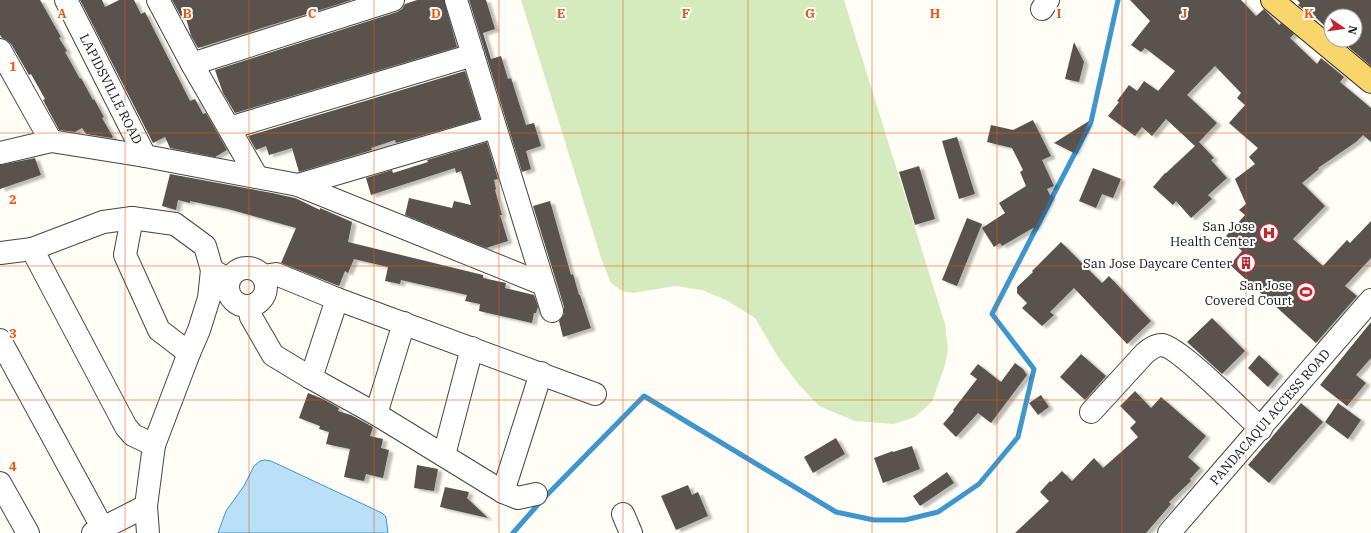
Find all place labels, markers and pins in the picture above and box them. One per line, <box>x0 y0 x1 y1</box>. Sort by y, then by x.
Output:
place label: San Jose Health Center <box>1170 218 1255 250</box>
hospital icon: San Jose Health Center <box>1258 222 1280 244</box>
building icon: San Jose Daycare Center <box>1235 252 1257 274</box>
place label: San Jose Daycare Center <box>1083 255 1232 272</box>
place label: San Jose Covered Court <box>1205 277 1292 309</box>
sports icon: San Jose Covered Court <box>1295 281 1317 303</box>

